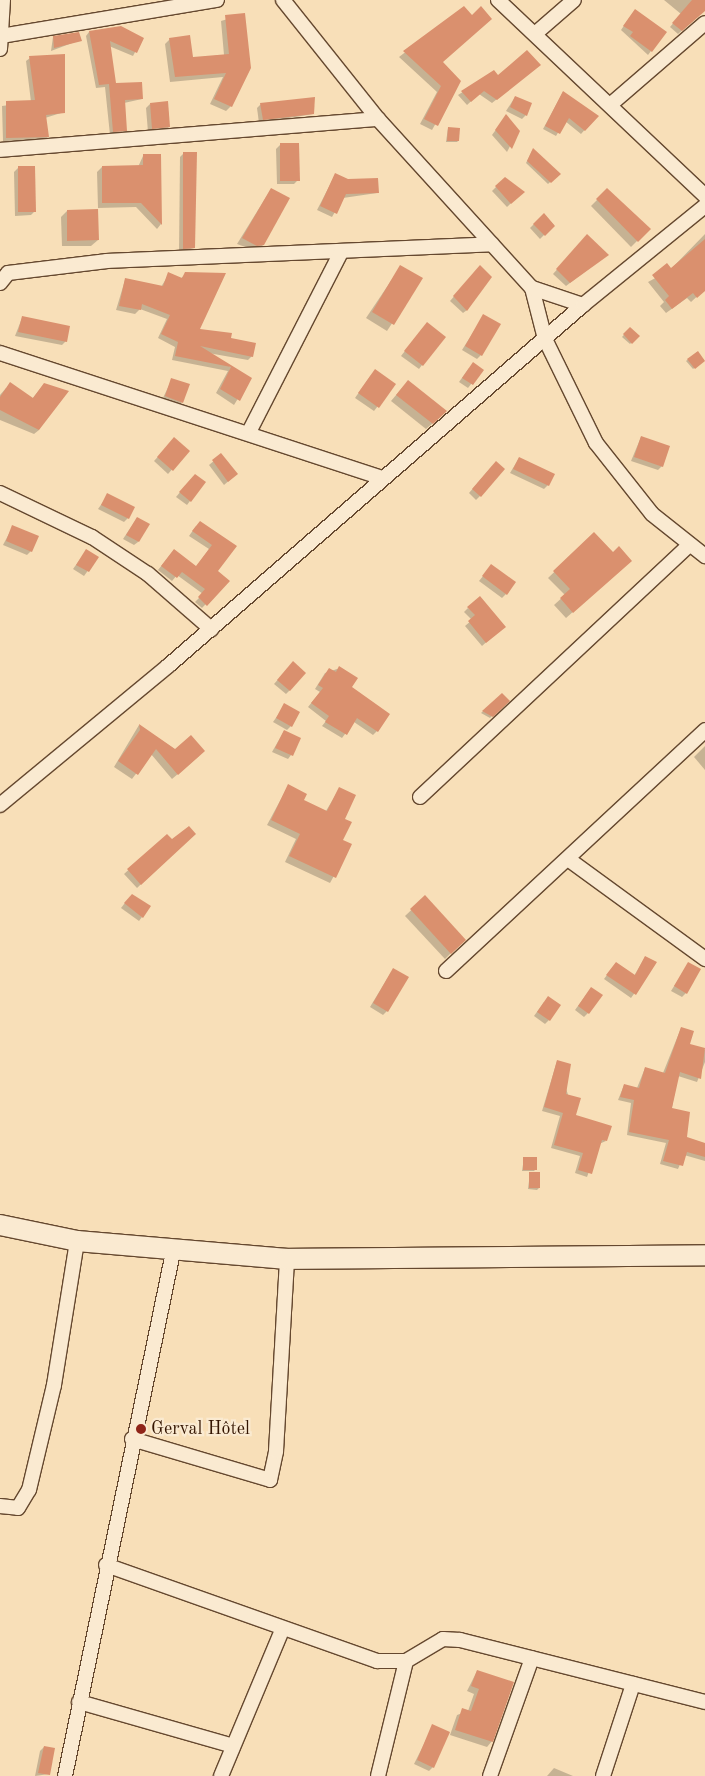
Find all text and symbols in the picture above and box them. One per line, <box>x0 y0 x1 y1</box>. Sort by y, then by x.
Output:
place label: Gerval Hôtel <box>151 1418 250 1440</box>
marker: Gerval Hôtel <box>135 1423 147 1435</box>

